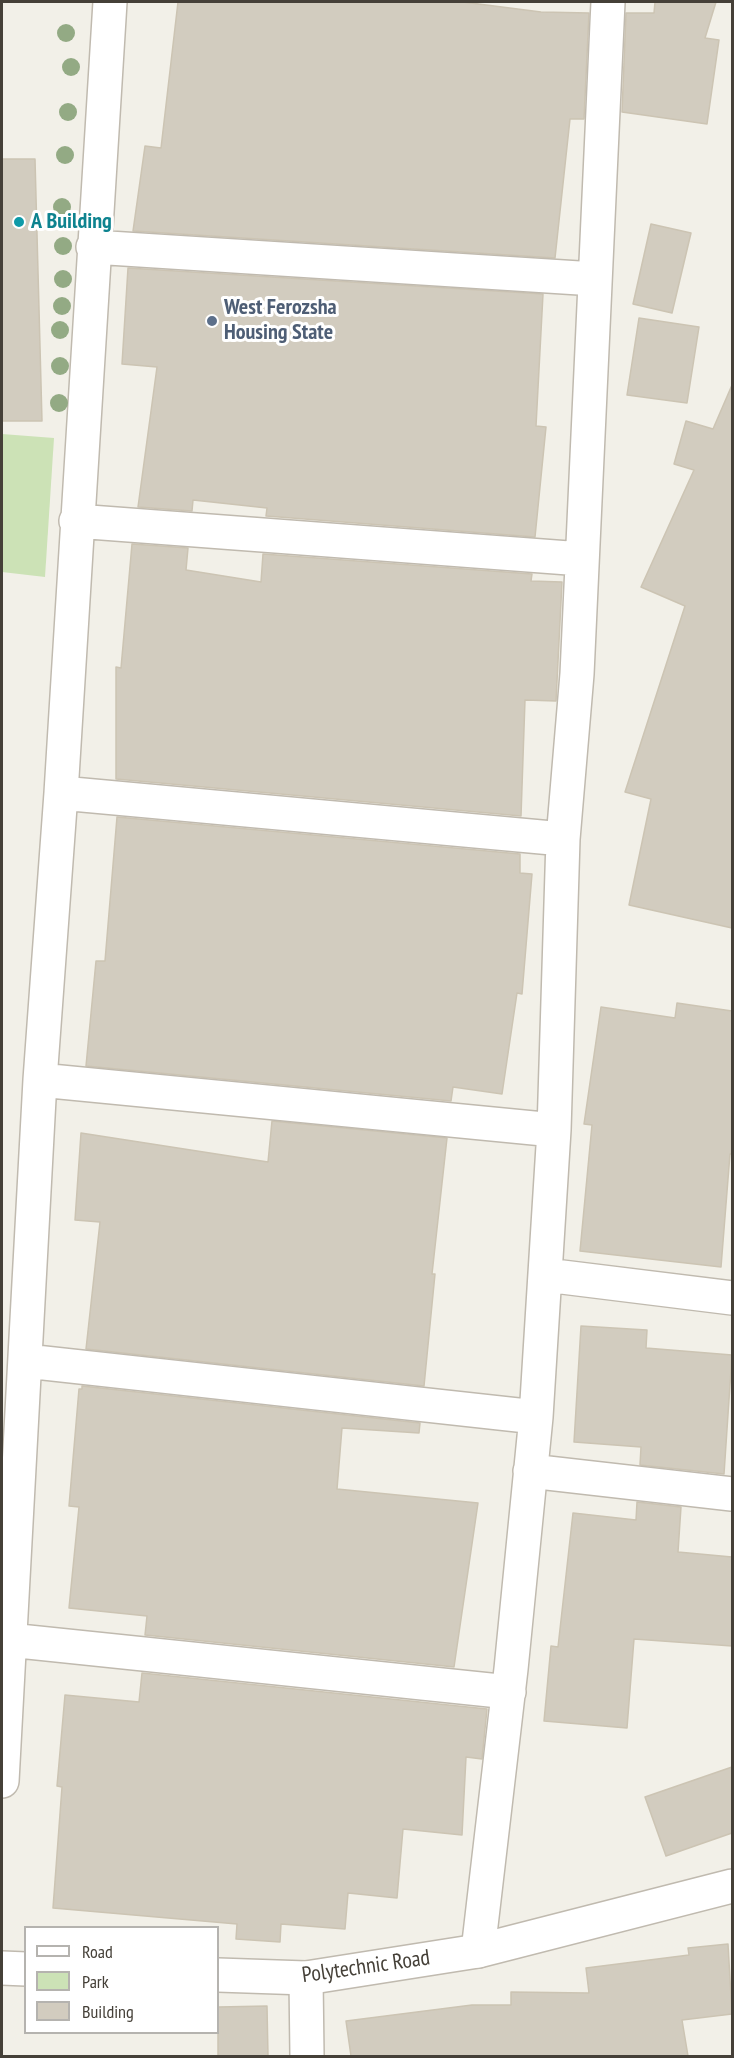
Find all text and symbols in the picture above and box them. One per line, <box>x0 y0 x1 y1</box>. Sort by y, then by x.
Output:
place label: A Building <box>31 209 112 235</box>
marker: A Building <box>12 215 26 229</box>
place label: West Ferozsha Housing State <box>224 295 337 346</box>
marker: West Ferozsha Housing State <box>205 314 219 328</box>
legend <box>24 1926 219 2034</box>
text: Road <box>82 1940 113 1963</box>
street label: Polytechnic Road <box>300 1945 432 1989</box>
text: Park <box>82 1970 109 1993</box>
text: Building <box>82 2000 134 2023</box>

